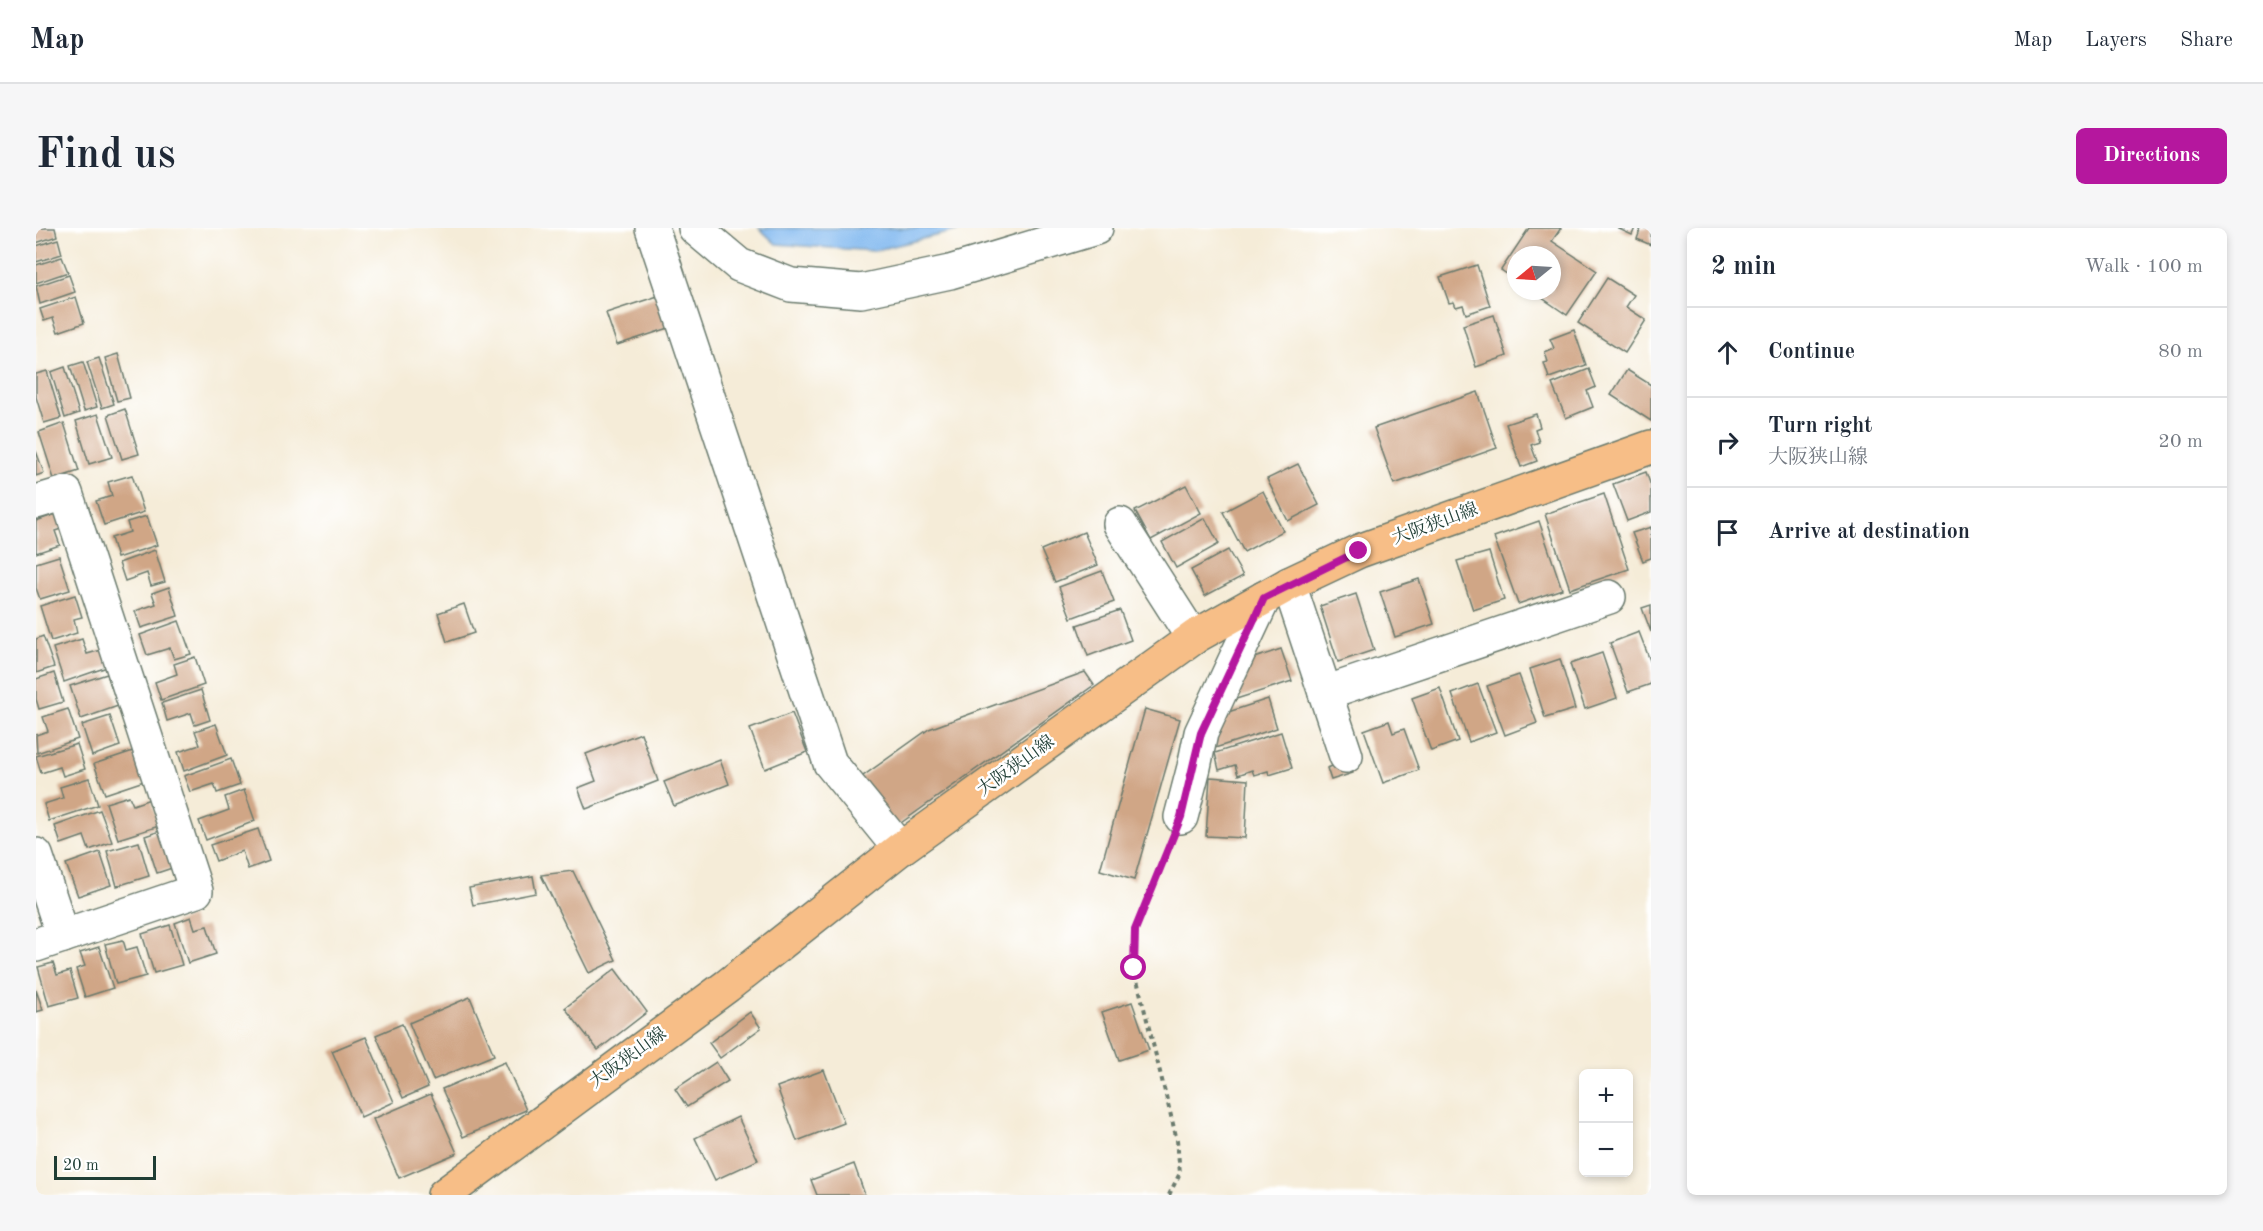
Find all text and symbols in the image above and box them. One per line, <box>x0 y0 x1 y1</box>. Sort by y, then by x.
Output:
text: Map <box>30 27 84 55</box>
text: Map <box>2013 30 2052 51</box>
text: Layers <box>2085 30 2147 51</box>
text: Share <box>2180 30 2233 51</box>
button: Directions <box>2076 128 2227 184</box>
text: Find us <box>36 135 175 177</box>
north arrow <box>1507 246 1561 300</box>
text: 2 min <box>1711 254 1776 280</box>
text: Walk · 100 m <box>2084 257 2203 277</box>
icon: ahead <box>1711 336 1744 369</box>
text: Continue <box>1768 341 1855 363</box>
text: 80 m <box>2158 342 2203 362</box>
text: Turn right <box>1768 415 1872 437</box>
icon: right <box>1711 426 1744 459</box>
text: 20 m <box>2158 432 2203 452</box>
text: 大阪狭山線 <box>1768 448 1868 468</box>
street label: 大阪狭山線 <box>1389 498 1480 548</box>
icon: arrive <box>1711 516 1744 549</box>
text: Arrive at destination <box>1768 521 1970 543</box>
route end <box>1345 537 1371 563</box>
street label: 大阪狭山線 <box>973 731 1058 800</box>
route start <box>1120 954 1146 980</box>
street label: 大阪狭山線 <box>585 1023 670 1092</box>
map controls <box>1579 1069 1633 1177</box>
button: + <box>1579 1069 1633 1123</box>
button: − <box>1579 1123 1633 1177</box>
scale bar <box>54 1153 156 1180</box>
text: 20 m <box>63 1158 99 1174</box>

